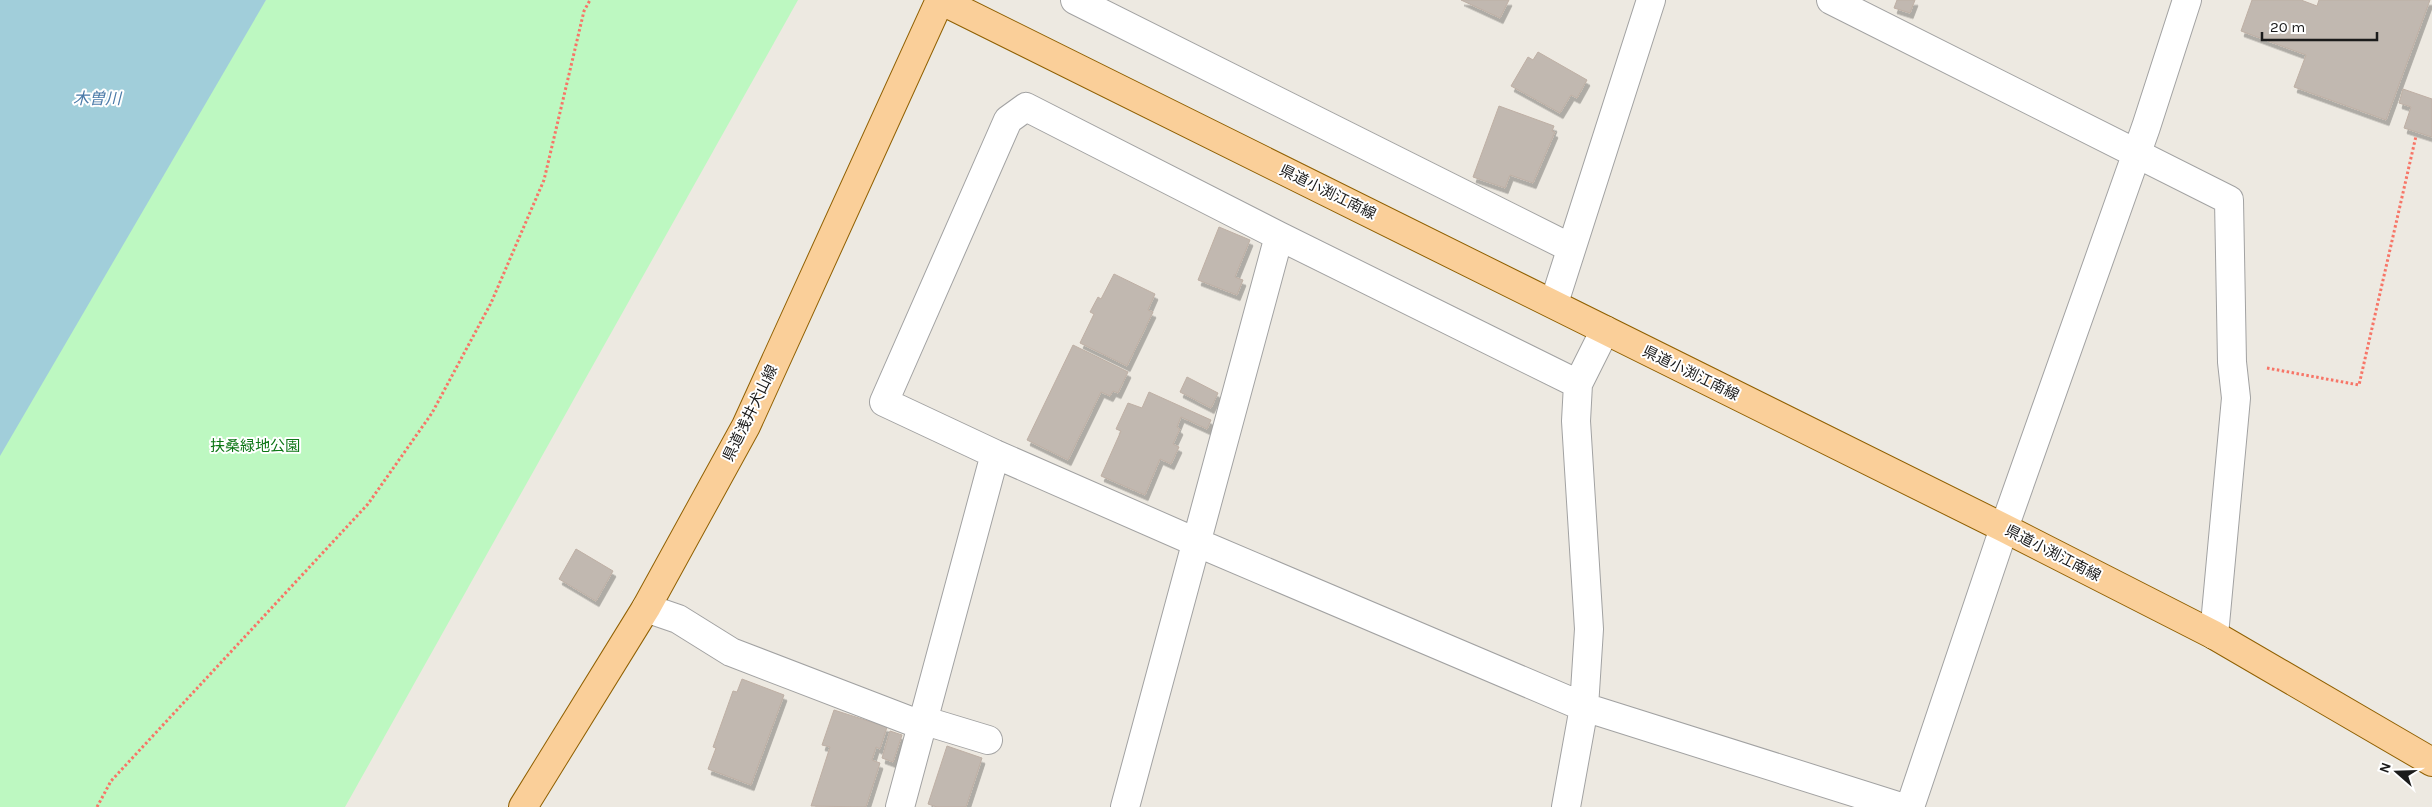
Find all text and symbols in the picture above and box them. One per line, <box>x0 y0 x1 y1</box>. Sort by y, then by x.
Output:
scale bar <box>2262 10 2377 42</box>
text: 20 m <box>2270 18 2305 36</box>
water label: 木曽川 <box>73 89 123 108</box>
street label: 県道小渕江南線 <box>1277 161 1379 223</box>
street label: 県道小渕江南線 <box>1640 342 1742 404</box>
street label: 県道浅井犬山線 <box>719 362 781 464</box>
park label: 扶桑緑地公園 <box>210 437 300 455</box>
street label: 県道小渕江南線 <box>2002 521 2104 585</box>
north arrow <box>2372 747 2422 797</box>
text: N <box>2376 760 2395 775</box>

